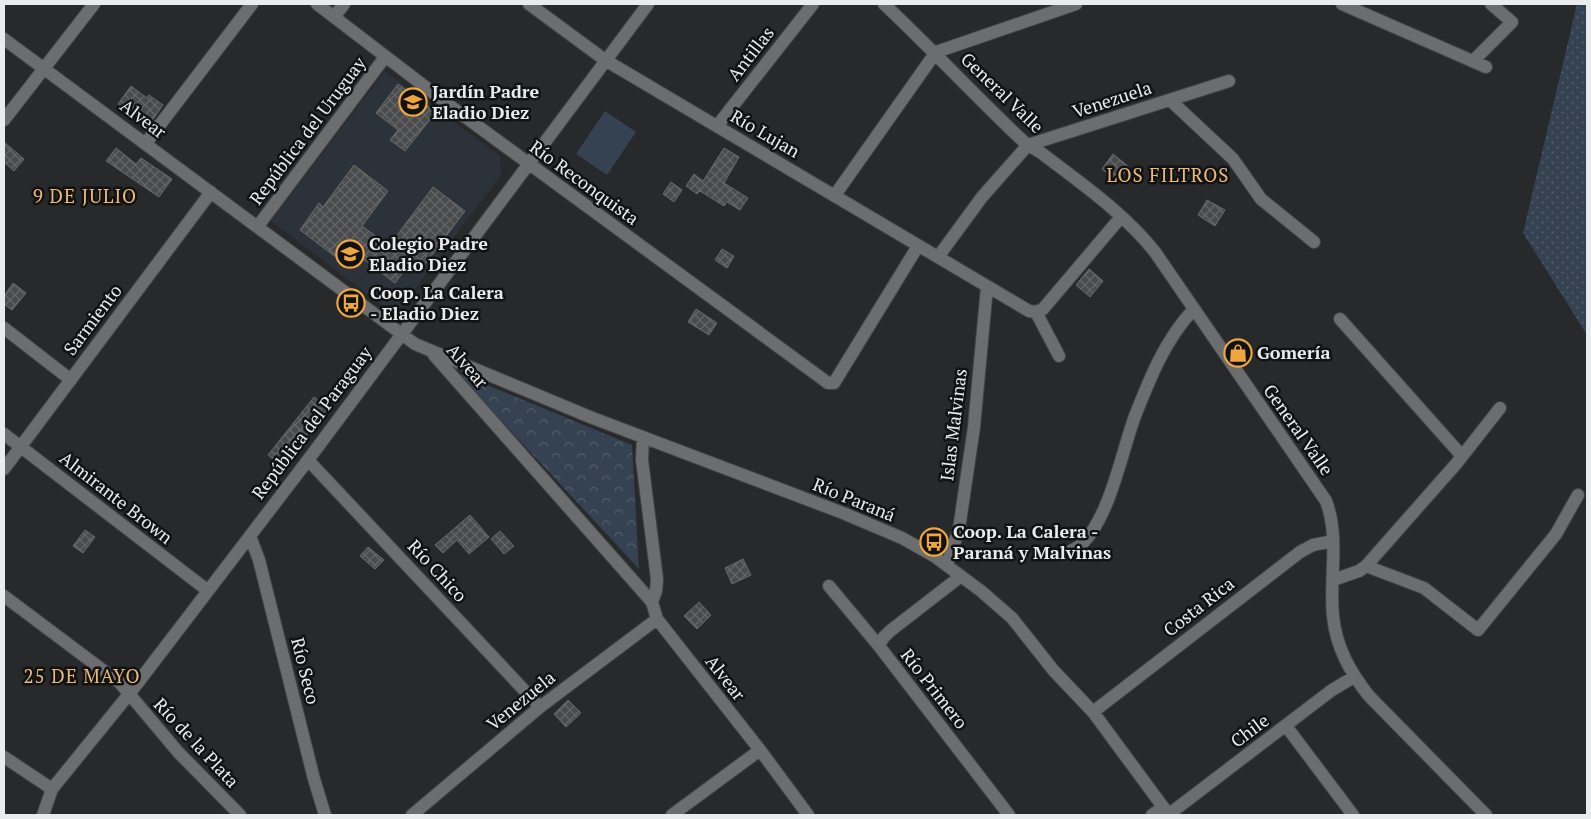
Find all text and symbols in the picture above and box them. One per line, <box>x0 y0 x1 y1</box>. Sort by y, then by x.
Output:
street label: Antillas <box>721 21 779 86</box>
street label: General Valle <box>956 47 1049 138</box>
street label: República del Uruguay <box>244 51 371 209</box>
street label: Venezuela <box>1069 75 1154 123</box>
place label: Jardín Padre Eladio Diez <box>432 79 540 124</box>
school or university icon: Jardín Padre Eladio Diez <box>398 87 428 117</box>
street label: Alvear <box>116 93 171 143</box>
street label: Río Lujan <box>726 104 805 163</box>
street label: Río Reconquista <box>525 134 644 230</box>
district label: LOS FILTROS <box>1107 162 1230 187</box>
district label: 9 DE JULIO <box>33 183 137 208</box>
place label: Colegio Padre Eladio Diez <box>369 231 488 276</box>
school or university icon: Colegio Padre Eladio Diez <box>335 239 365 269</box>
street label: Sarmiento <box>58 279 127 360</box>
place label: Coop. La Calera - Eladio Diez <box>370 280 504 325</box>
bus stop icon: Coop. La Calera - Eladio Diez <box>336 288 366 318</box>
street label: Alvear <box>442 338 494 393</box>
shop icon: Gomería <box>1223 338 1253 368</box>
street label: República del Paraguay <box>246 340 377 504</box>
place label: Gomería <box>1257 340 1331 364</box>
street label: Islas Malvinas <box>934 367 972 482</box>
street label: General Valle <box>1259 379 1339 480</box>
street label: Almirante Brown <box>55 446 178 549</box>
street label: Río Paraná <box>810 472 899 526</box>
place label: Coop. La Calera - Paraná y Malvinas <box>953 519 1111 564</box>
bus stop icon: Coop. La Calera - Paraná y Malvinas <box>919 527 949 557</box>
street label: Río Chico <box>403 534 473 607</box>
street label: Costa Rica <box>1158 571 1239 641</box>
street label: Río Seco <box>286 635 326 707</box>
street label: Río Primero <box>896 643 974 734</box>
street label: Alvear <box>700 650 751 705</box>
district label: 25 DE MAYO <box>23 663 141 688</box>
street label: Venezuela <box>481 665 560 735</box>
street label: Río de la Plata <box>149 692 245 792</box>
street label: Chile <box>1225 708 1273 752</box>

